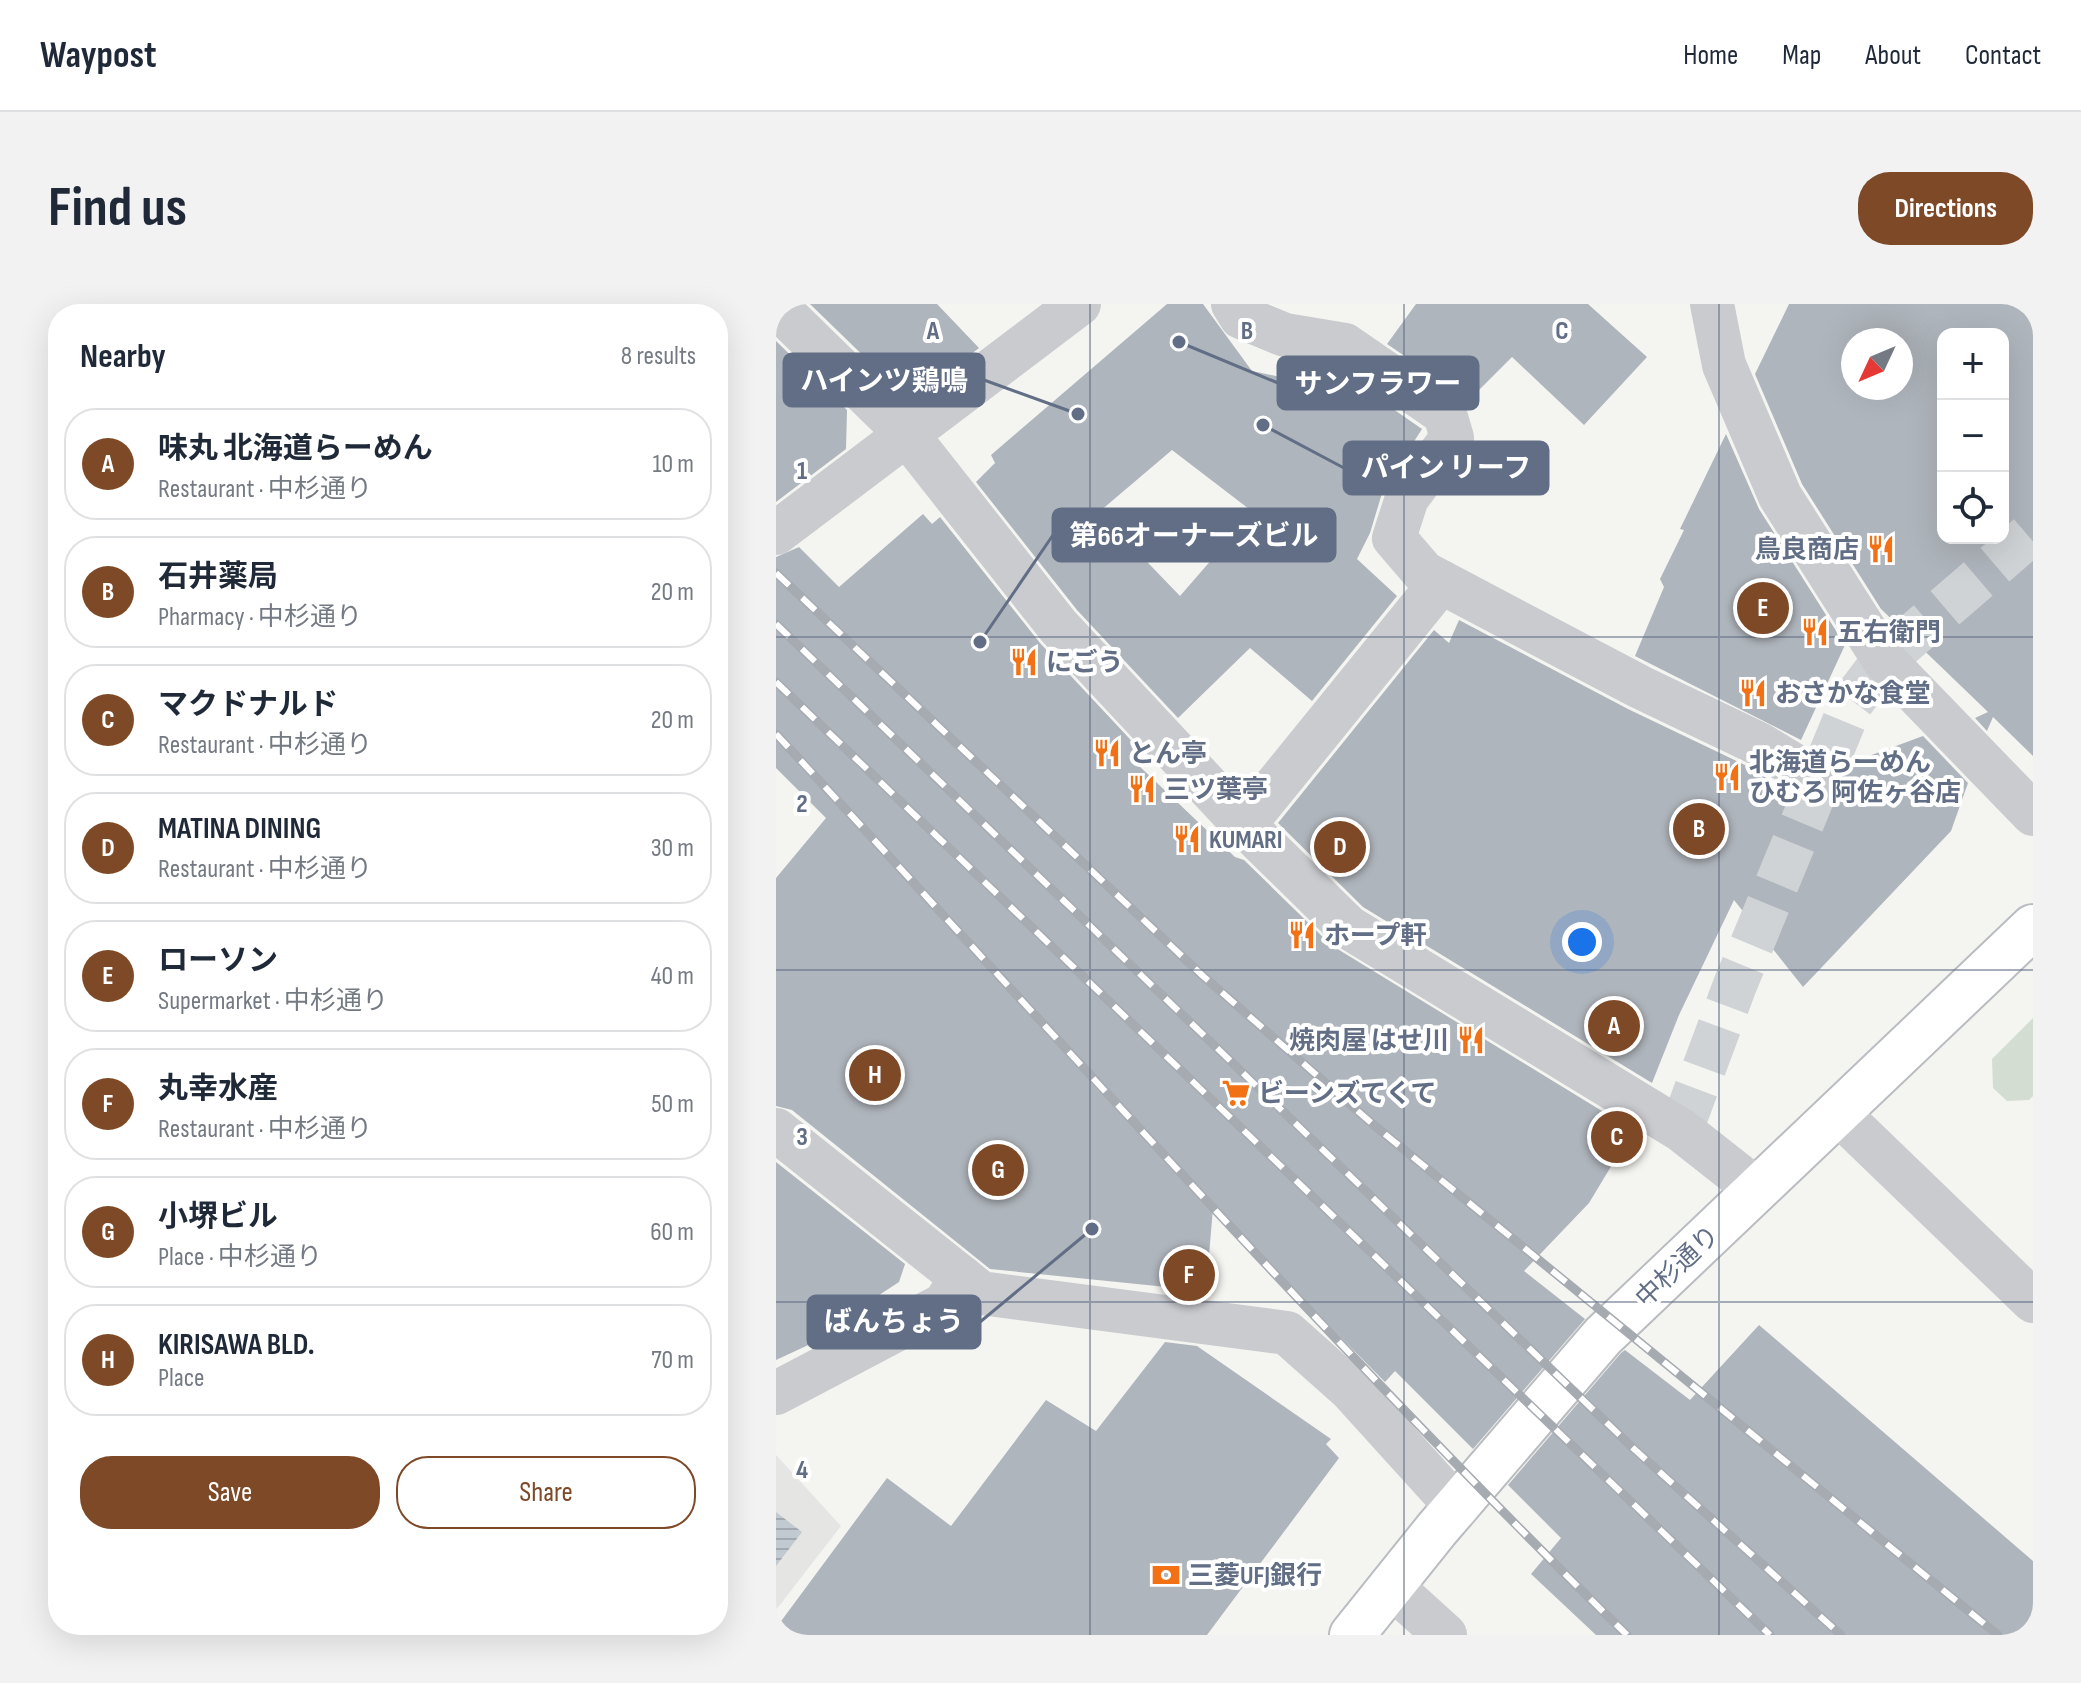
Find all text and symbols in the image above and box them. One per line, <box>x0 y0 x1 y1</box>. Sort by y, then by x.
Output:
text: Waypost <box>40 33 157 78</box>
text: Home <box>1683 39 1738 72</box>
text: Map <box>1782 39 1821 72</box>
text: About <box>1865 39 1921 72</box>
text: Contact <box>1965 39 2041 72</box>
button: Directions <box>1858 172 2033 245</box>
text: Find us <box>48 175 187 242</box>
text: A <box>926 316 940 347</box>
text: B <box>1241 316 1253 347</box>
text: C <box>1555 316 1569 347</box>
north arrow <box>1841 328 1913 400</box>
map controls <box>1937 328 2009 544</box>
button: + <box>1937 328 2009 400</box>
text: Nearby <box>80 336 166 377</box>
text: 8 results <box>621 341 696 372</box>
callout: ハインツ鶏鳴 <box>784 354 984 406</box>
callout: サンフラワー <box>1278 357 1478 409</box>
text: ハインツ鶏鳴 <box>800 365 968 398</box>
text: サンフラワー <box>1294 368 1462 401</box>
button: − <box>1937 400 2009 472</box>
text: 味丸 北海道らーめん <box>158 431 433 467</box>
callout: パイン リーフ <box>1344 442 1548 494</box>
text: A <box>102 449 114 480</box>
text: 10 m <box>652 449 694 480</box>
text: パイン リーフ <box>1361 452 1531 485</box>
text: 1 <box>797 456 807 487</box>
button: locate <box>1937 472 2009 544</box>
text: Restaurant · 中杉通り <box>158 474 372 505</box>
callout: 第66オーナーズビル <box>1053 509 1335 561</box>
text: 第66オーナーズビル <box>1070 520 1318 553</box>
restaurant icon: 鳥良商店 <box>1866 534 1896 564</box>
place label: 鳥良商店 <box>1755 535 1859 566</box>
text: 石井薬局 <box>158 559 278 595</box>
text: B <box>102 577 114 608</box>
text: 20 m <box>651 577 694 608</box>
pin: E <box>1737 578 1789 638</box>
text: Pharmacy · 中杉通り <box>158 602 362 633</box>
restaurant icon: 五右衛門 <box>1800 617 1830 647</box>
place label: 五右衛門 <box>1837 618 1941 649</box>
restaurant icon: にごう <box>1009 647 1039 677</box>
place label: にごう <box>1046 648 1123 679</box>
restaurant icon: おさかな食堂 <box>1738 678 1768 708</box>
place label: おさかな食堂 <box>1775 679 1931 710</box>
text: マクドナルド <box>158 687 338 723</box>
text: C <box>101 705 115 736</box>
text: 20 m <box>651 705 694 736</box>
text: Restaurant · 中杉通り <box>158 730 372 761</box>
restaurant icon: とん亭 <box>1092 738 1122 768</box>
place label: とん亭 <box>1129 739 1207 770</box>
place label: 北海道らーめん ひむろ 阿佐ヶ谷店 <box>1749 748 1961 809</box>
restaurant icon: 北海道らーめん ひむろ 阿佐ヶ谷店 <box>1712 762 1742 792</box>
restaurant icon: 三ツ葉亭 <box>1127 774 1157 804</box>
place label: 三ツ葉亭 <box>1164 775 1268 806</box>
text: 2 <box>796 789 808 820</box>
pin: B <box>1673 799 1725 859</box>
text: MATINA DINING <box>158 811 321 847</box>
pin: D <box>1314 817 1366 877</box>
restaurant icon: KUMARI <box>1172 824 1202 854</box>
place label: KUMARI <box>1209 825 1283 856</box>
text: D <box>101 833 115 864</box>
text: 30 m <box>651 833 694 864</box>
text: Restaurant · 中杉通り <box>158 854 372 885</box>
restaurant icon: ホープ軒 <box>1287 920 1317 950</box>
place label: ホープ軒 <box>1324 921 1426 952</box>
your location <box>1562 922 1602 962</box>
text: ローソン <box>158 943 278 979</box>
text: E <box>102 961 114 992</box>
text: 40 m <box>651 961 694 992</box>
text: Supermarket · 中杉通り <box>158 986 388 1017</box>
pin: A <box>1588 996 1640 1056</box>
restaurant icon: 焼肉屋 はせ川 <box>1456 1025 1486 1055</box>
place label: 焼肉屋 はせ川 <box>1289 1026 1449 1057</box>
pin: H <box>849 1045 901 1105</box>
text: 丸幸水産 <box>158 1071 278 1107</box>
supermarket icon: ビーンズてくて <box>1221 1078 1251 1108</box>
place label: ビーンズてくて <box>1258 1079 1437 1110</box>
text: F <box>103 1089 113 1120</box>
text: 50 m <box>651 1089 694 1120</box>
pin: C <box>1591 1107 1643 1167</box>
text: Restaurant · 中杉通り <box>158 1114 372 1145</box>
text: 3 <box>796 1122 808 1153</box>
pin: G <box>972 1140 1024 1200</box>
text: 小堺ビル <box>158 1199 278 1235</box>
text: G <box>101 1217 115 1248</box>
text: 60 m <box>650 1217 694 1248</box>
street label: 中杉通り <box>1630 1220 1726 1314</box>
text: Place · 中杉通り <box>158 1242 322 1273</box>
pin: F <box>1163 1245 1215 1305</box>
callout: ばんちょう <box>808 1296 980 1348</box>
text: ばんちょう <box>824 1306 964 1339</box>
text: KIRISAWA BLD. <box>158 1327 314 1363</box>
text: H <box>101 1345 115 1376</box>
text: 70 m <box>651 1345 694 1376</box>
text: Place <box>158 1363 205 1394</box>
text: 4 <box>796 1455 808 1486</box>
button: Save <box>80 1456 380 1529</box>
button: Share <box>396 1456 696 1529</box>
bank icon: 三菱UFJ銀行 <box>1151 1560 1181 1590</box>
place label: 三菱UFJ銀行 <box>1188 1561 1322 1592</box>

